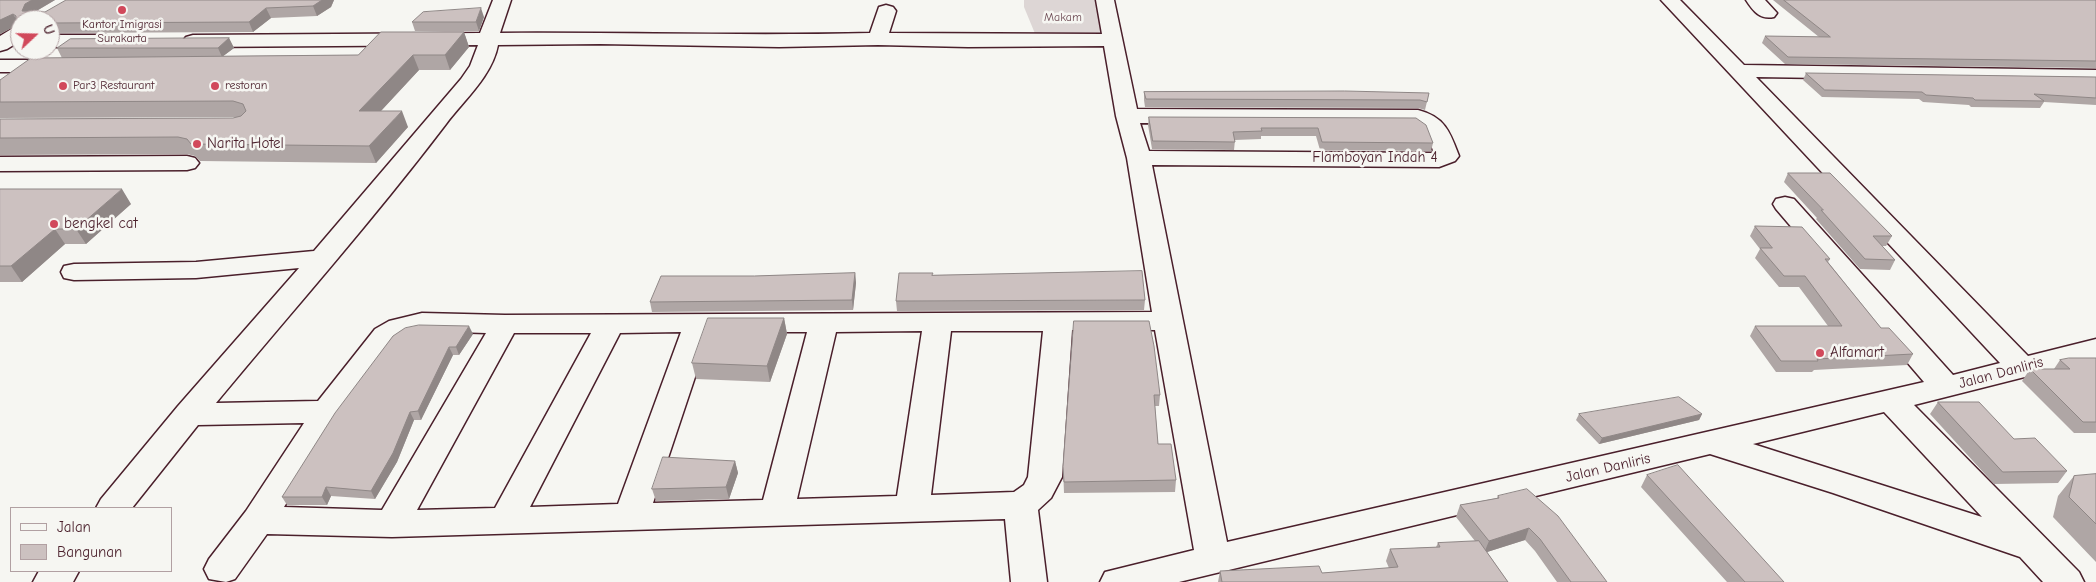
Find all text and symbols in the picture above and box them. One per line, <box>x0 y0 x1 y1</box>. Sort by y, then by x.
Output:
marker: Kantor Imigrasi Surakarta <box>116 4 128 16</box>
north arrow <box>10 10 60 60</box>
park label: Makam <box>1044 11 1082 25</box>
place label: Kantor Imigrasi Surakarta <box>82 18 162 46</box>
text: U <box>39 22 58 37</box>
place label: Par3 Restaurant <box>73 79 154 93</box>
place label: restoran <box>225 79 267 93</box>
marker: Par3 Restaurant <box>57 80 69 92</box>
marker: restoran <box>209 80 221 92</box>
place label: Narita Hotel <box>207 135 284 153</box>
marker: Narita Hotel <box>191 138 203 150</box>
street label: Flamboyan Indah 4 <box>1312 149 1438 167</box>
place label: bengkel cat <box>64 215 138 233</box>
marker: bengkel cat <box>48 218 60 230</box>
place label: Alfamart <box>1830 344 1884 362</box>
marker: Alfamart <box>1814 347 1826 359</box>
street label: Jalan Danliris <box>1957 353 2045 393</box>
street label: Jalan Danliris <box>1564 449 1652 487</box>
legend <box>10 507 172 572</box>
text: Jalan <box>57 518 91 536</box>
text: Bangunan <box>57 543 122 561</box>

